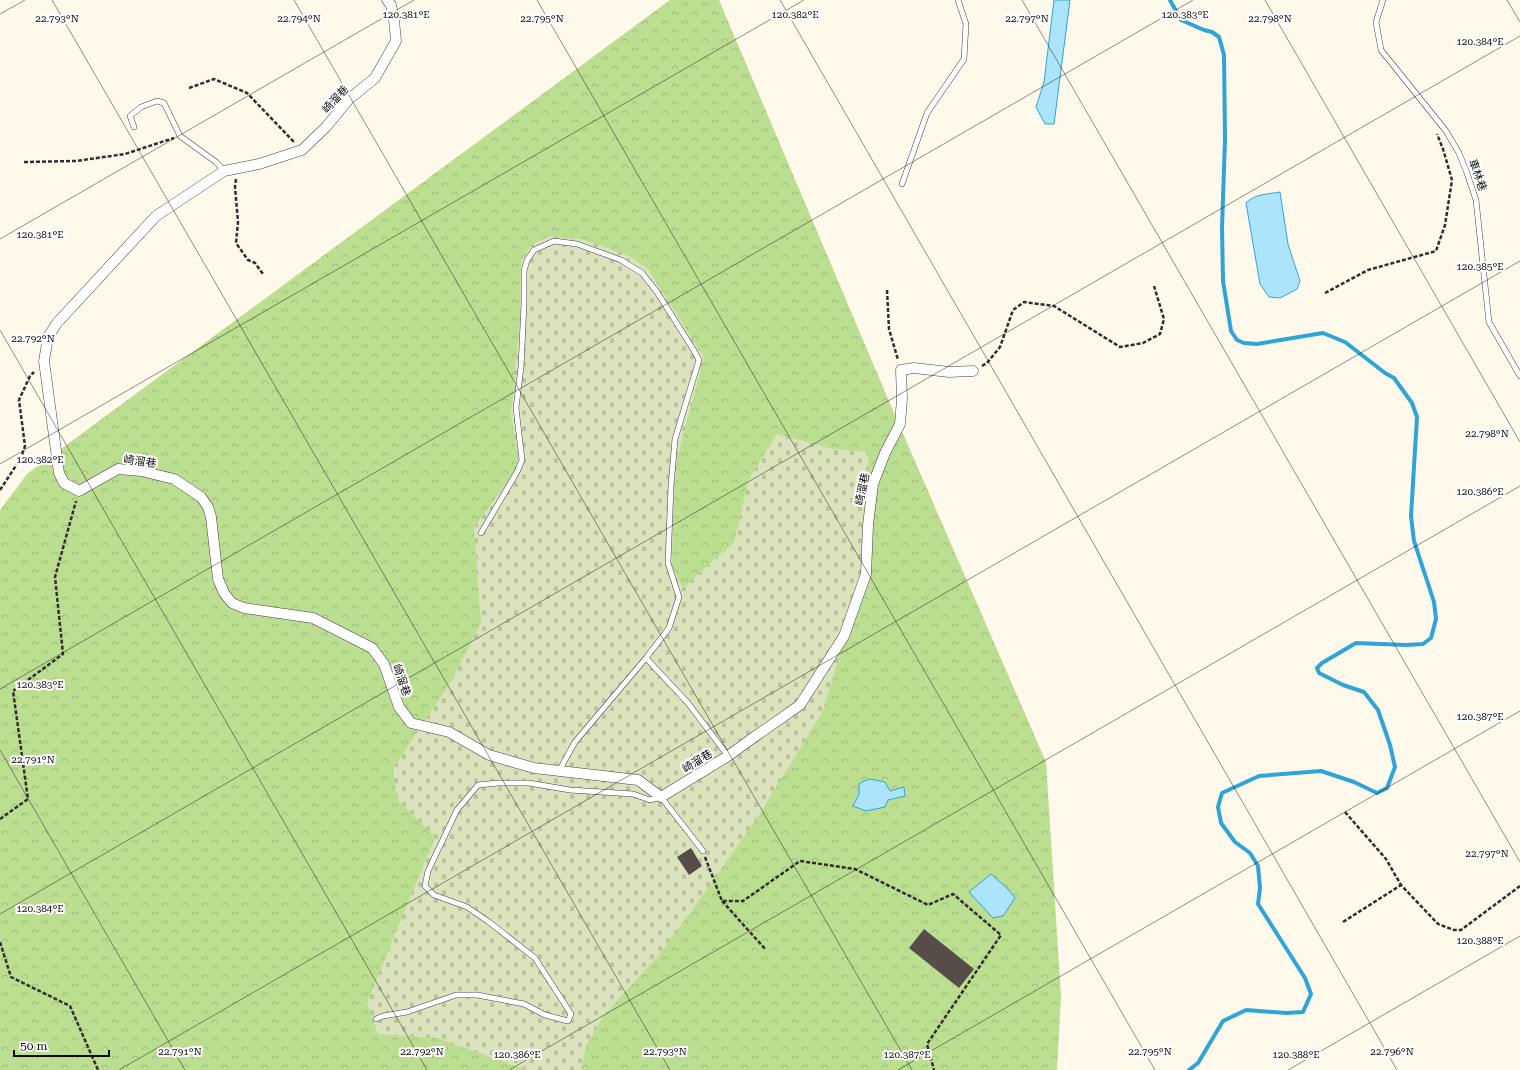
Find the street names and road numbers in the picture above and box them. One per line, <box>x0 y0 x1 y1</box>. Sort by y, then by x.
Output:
street label: 崎溜巷 <box>319 83 351 116</box>
street label: 車林巷 <box>1466 157 1489 193</box>
street label: 崎溜巷 <box>123 453 157 470</box>
street label: 崎溜巷 <box>853 472 872 507</box>
street label: 崎溜巷 <box>390 662 413 698</box>
street label: 崎溜巷 <box>680 747 715 775</box>

